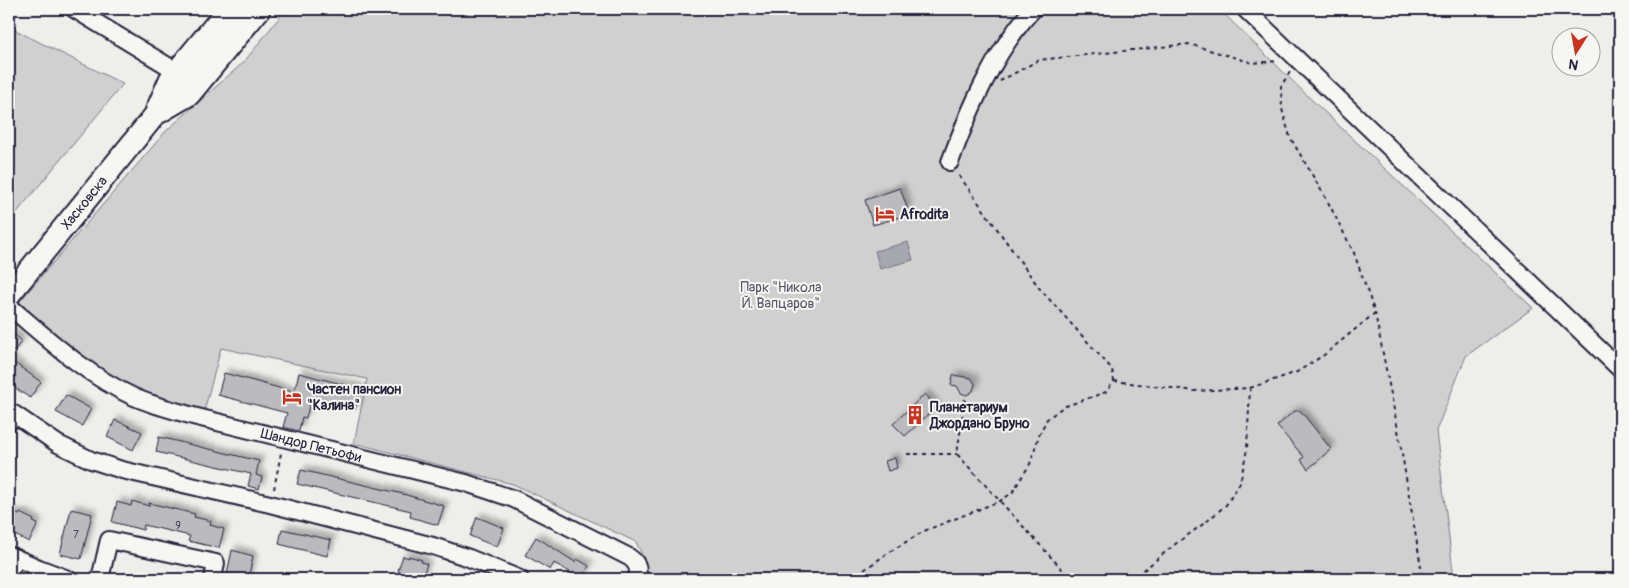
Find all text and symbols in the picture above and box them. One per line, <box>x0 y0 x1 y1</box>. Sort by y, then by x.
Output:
north arrow <box>1552 28 1602 78</box>
text: N <box>1567 55 1580 74</box>
street label: Хасковска <box>58 173 111 233</box>
hotel icon: Afrodita <box>874 203 896 225</box>
place label: Afrodita <box>900 206 949 223</box>
park label: Парк "Никола Й. Вапцаров" <box>740 279 822 312</box>
place label: Частен пансион "Калина" <box>307 381 401 414</box>
hotel icon: Частен пансион "Калина" <box>281 386 303 408</box>
place label: Планетариум Джордано Бруно <box>929 399 1030 432</box>
building icon: Планетариум Джордано Бруно <box>904 404 926 426</box>
street label: Шандор Петьофи <box>259 425 363 466</box>
house number: 9 <box>175 519 181 532</box>
house number: 7 <box>73 528 79 541</box>

